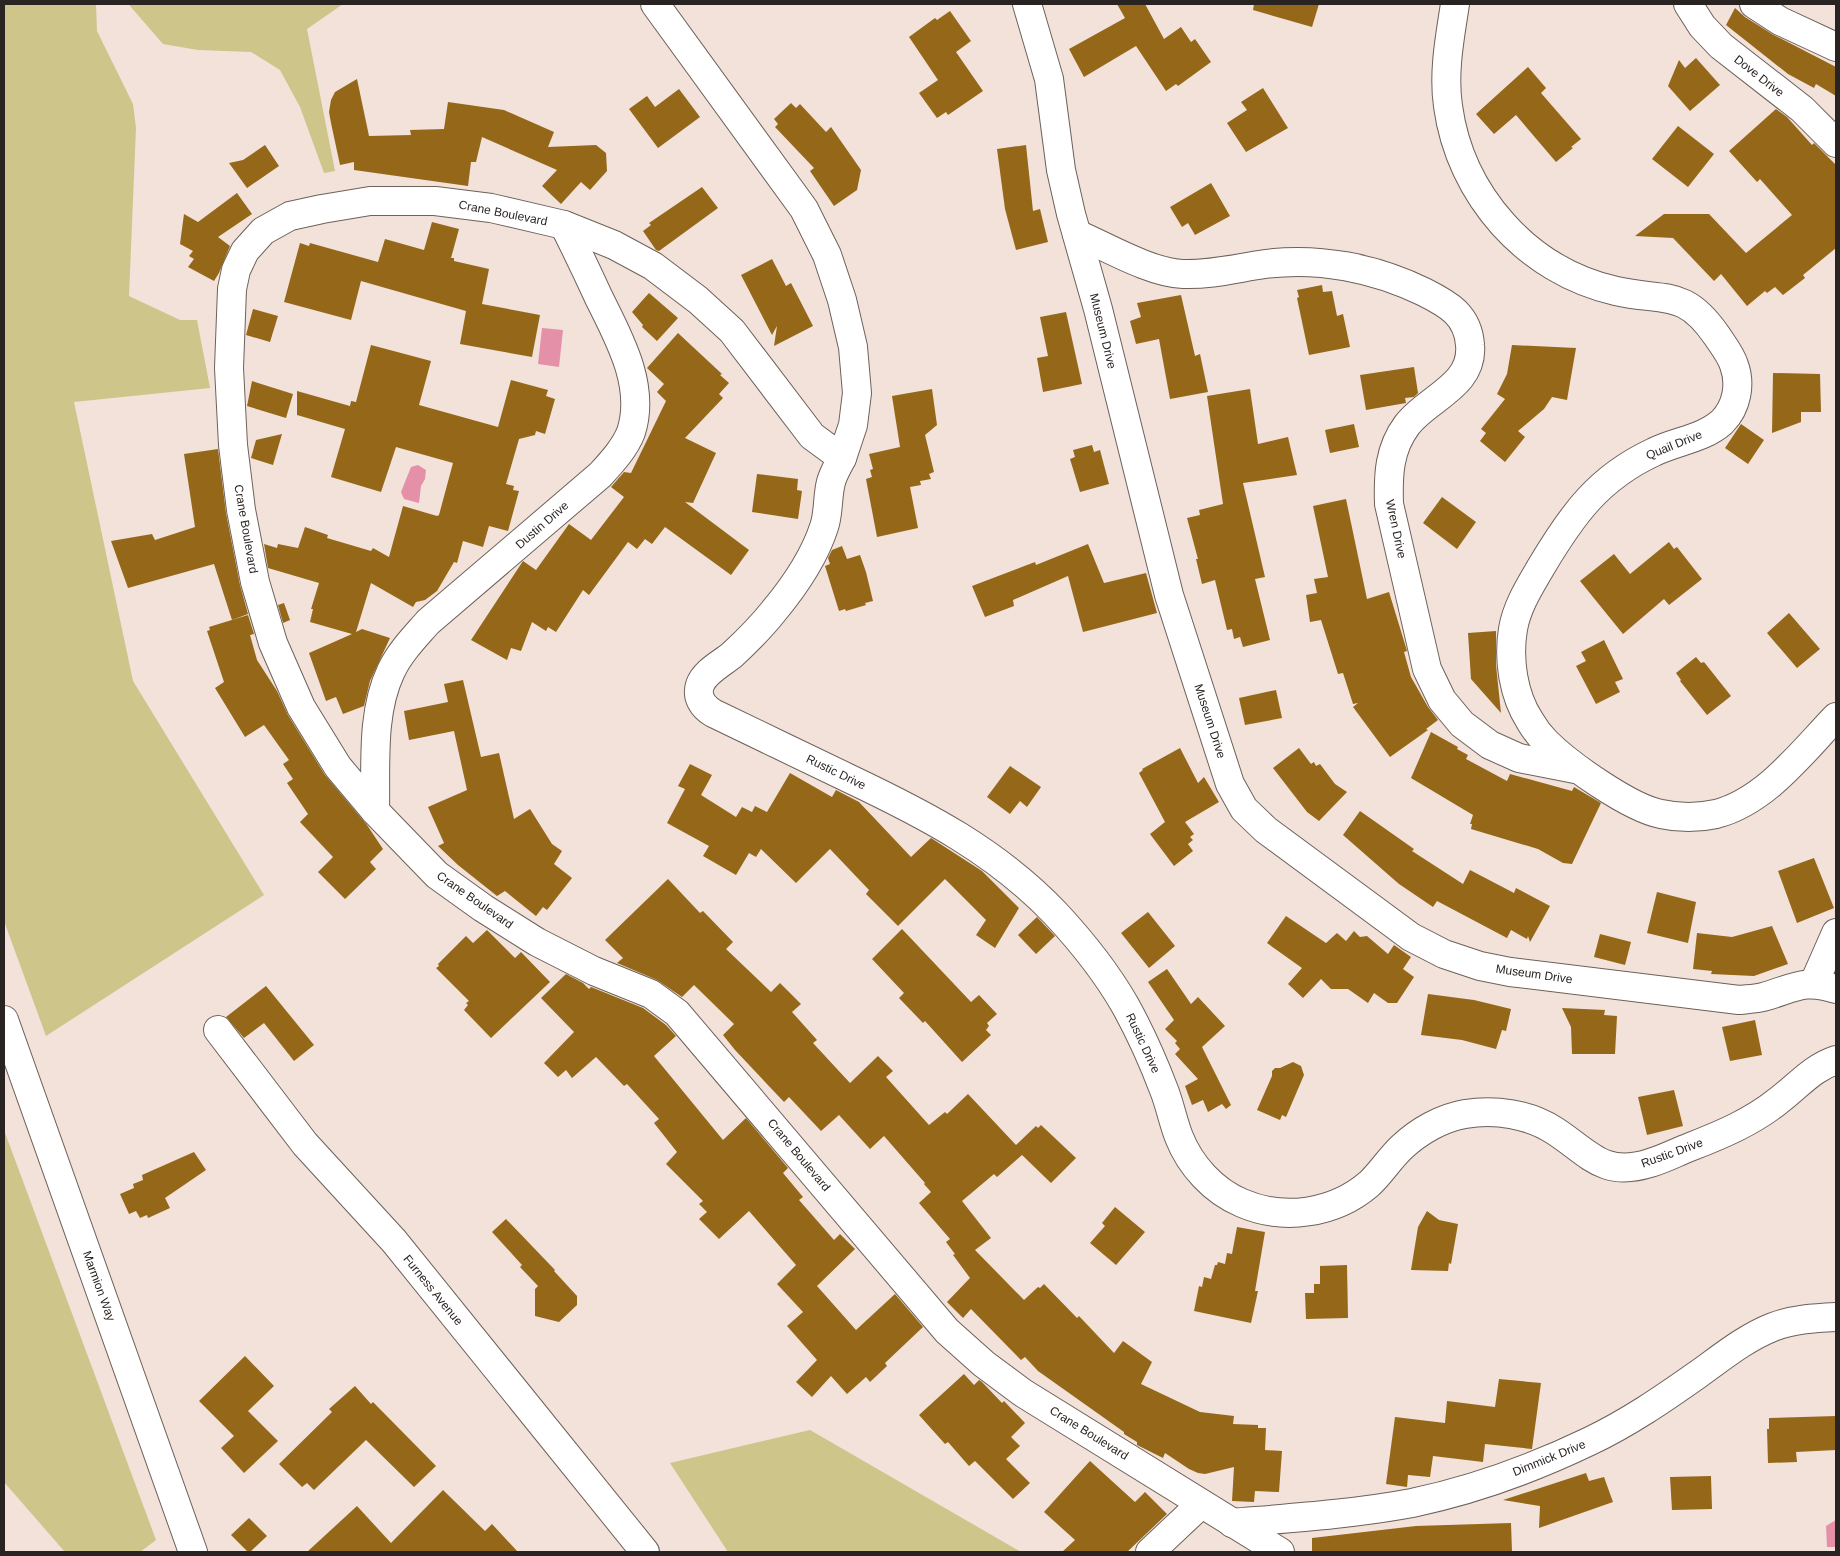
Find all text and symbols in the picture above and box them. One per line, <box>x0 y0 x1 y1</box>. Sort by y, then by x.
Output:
street label: Dove Drive <box>1731 52 1787 100</box>
street label: Crane Boulevard <box>457 198 549 228</box>
street label: Museum Drive <box>1087 292 1119 371</box>
street label: Quail Drive <box>1644 427 1704 463</box>
street label: Crane Boulevard <box>231 483 261 575</box>
street label: Dustin Drive <box>513 498 571 552</box>
street label: Wren Drive <box>1383 498 1409 560</box>
street label: Museum Drive <box>1191 682 1229 760</box>
street label: Rustic Drive <box>804 752 868 793</box>
street label: Crane Boulevard <box>434 868 516 932</box>
street label: Museum Drive <box>1495 962 1574 986</box>
street label: Rustic Drive <box>1123 1011 1163 1076</box>
street label: Crane Boulevard <box>765 1116 833 1194</box>
street label: Rustic Drive <box>1639 1135 1705 1171</box>
street label: Marmion Way <box>80 1249 118 1323</box>
street label: Furness Avenue <box>400 1252 466 1328</box>
street label: Crane Boulevard <box>1047 1403 1131 1463</box>
street label: Dimmick Drive <box>1511 1437 1588 1479</box>

